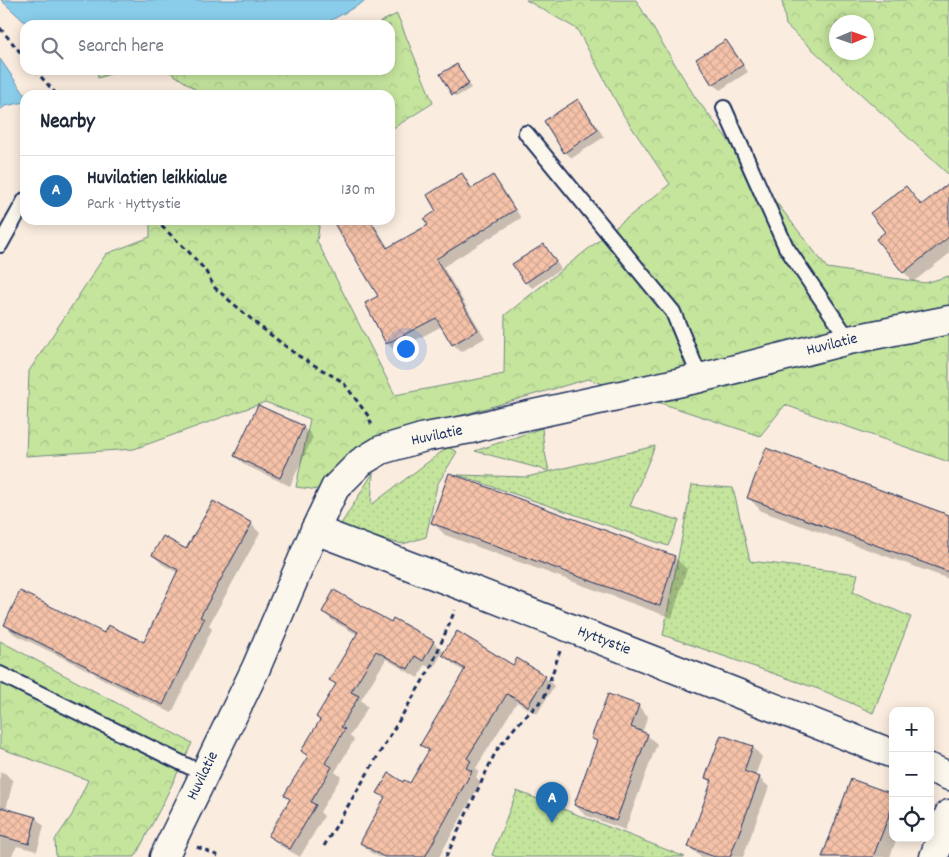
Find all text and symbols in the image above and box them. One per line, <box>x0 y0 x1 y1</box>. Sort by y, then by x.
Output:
north arrow <box>829 15 874 60</box>
search box <box>20 20 395 75</box>
icon: search <box>38 34 66 62</box>
text: Search here <box>78 34 164 61</box>
text: Nearby <box>40 108 95 138</box>
text: Huvilatien leikkialue <box>87 166 227 193</box>
text: A <box>52 179 60 202</box>
text: 130 m <box>341 179 375 202</box>
text: Park · Hyttystie <box>87 193 181 216</box>
street label: Huvilatie <box>804 328 860 362</box>
your location <box>393 336 419 362</box>
street label: Huvilatie <box>409 419 465 453</box>
street label: Hyttystie <box>574 620 634 662</box>
map controls <box>889 707 934 842</box>
button: + <box>889 707 934 752</box>
street label: Huvilatie <box>181 748 225 804</box>
button: − <box>889 752 934 797</box>
pin: A <box>536 782 568 823</box>
button: locate <box>889 797 934 842</box>

